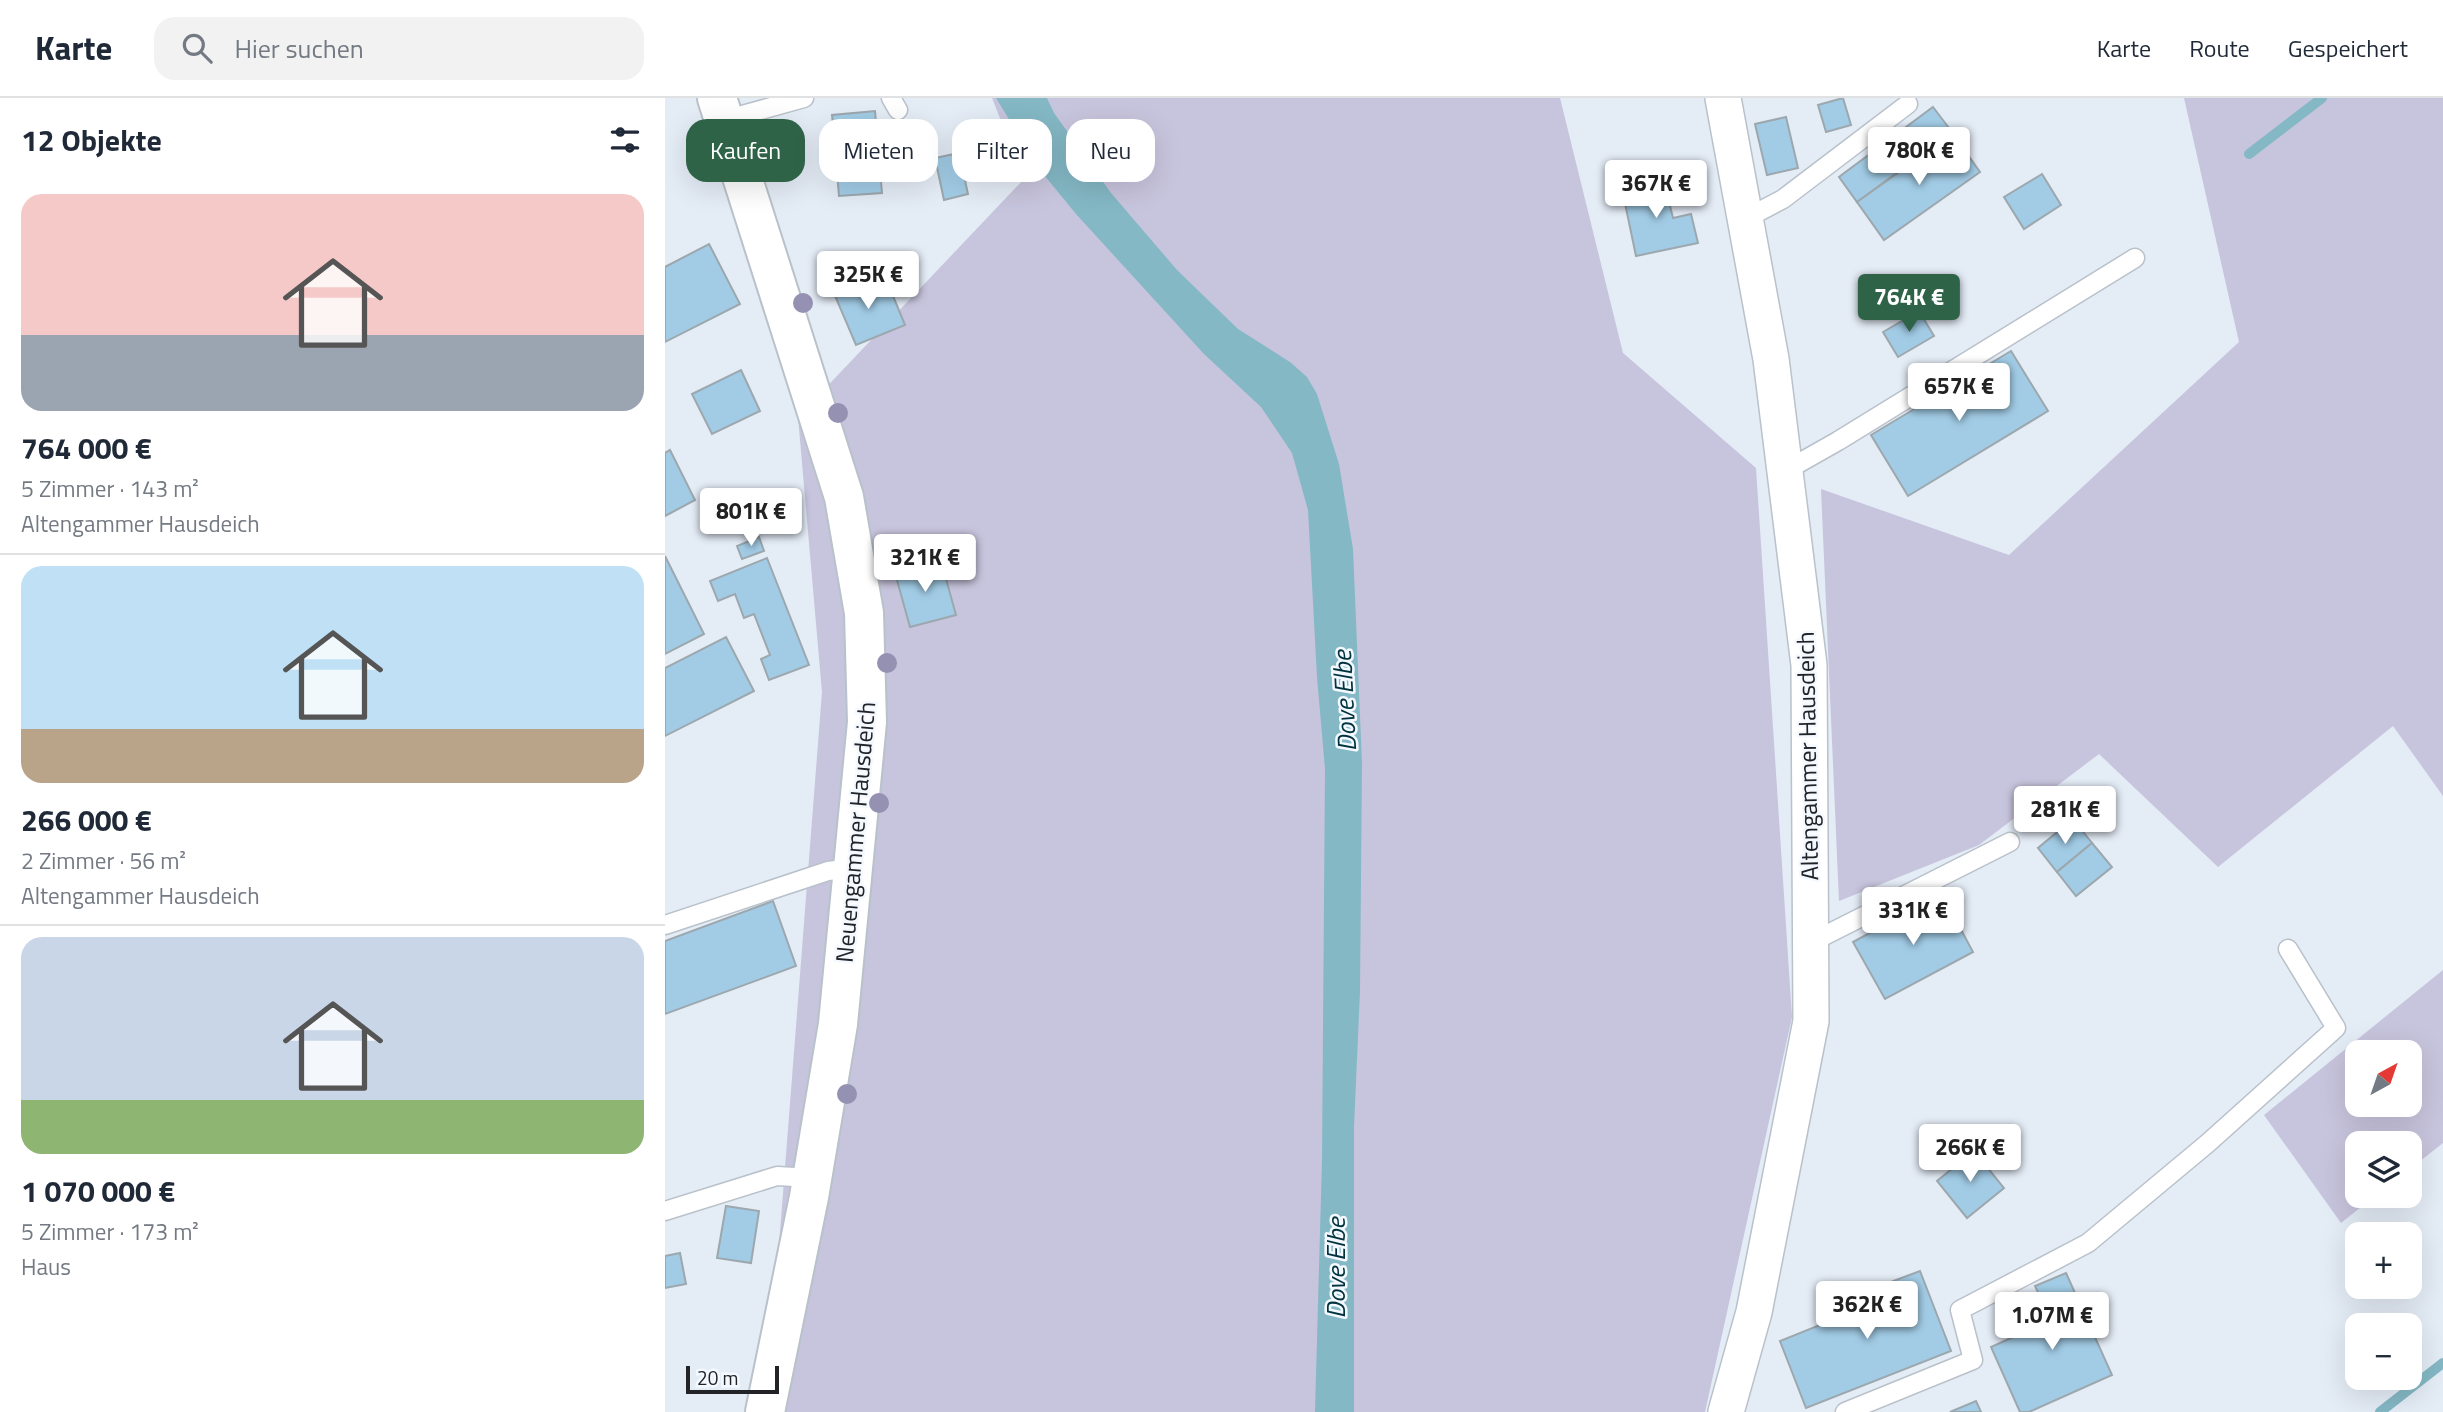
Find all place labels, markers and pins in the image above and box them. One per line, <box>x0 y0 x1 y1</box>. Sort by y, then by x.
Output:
pin: 780K € <box>1862 127 1976 187</box>
pin: 367K € <box>1599 160 1713 220</box>
pin: 325K € <box>811 252 925 311</box>
pin: 764K € <box>1852 274 1966 334</box>
pin: 657K € <box>1902 364 2016 423</box>
pin: 801K € <box>694 489 808 548</box>
pin: 321K € <box>868 534 982 594</box>
pin: 281K € <box>2008 786 2122 846</box>
pin: 331K € <box>1856 888 1970 947</box>
pin: 266K € <box>1913 1124 2027 1184</box>
pin: 362K € <box>1810 1282 1924 1341</box>
pin: 1.07M € <box>1987 1292 2117 1352</box>

